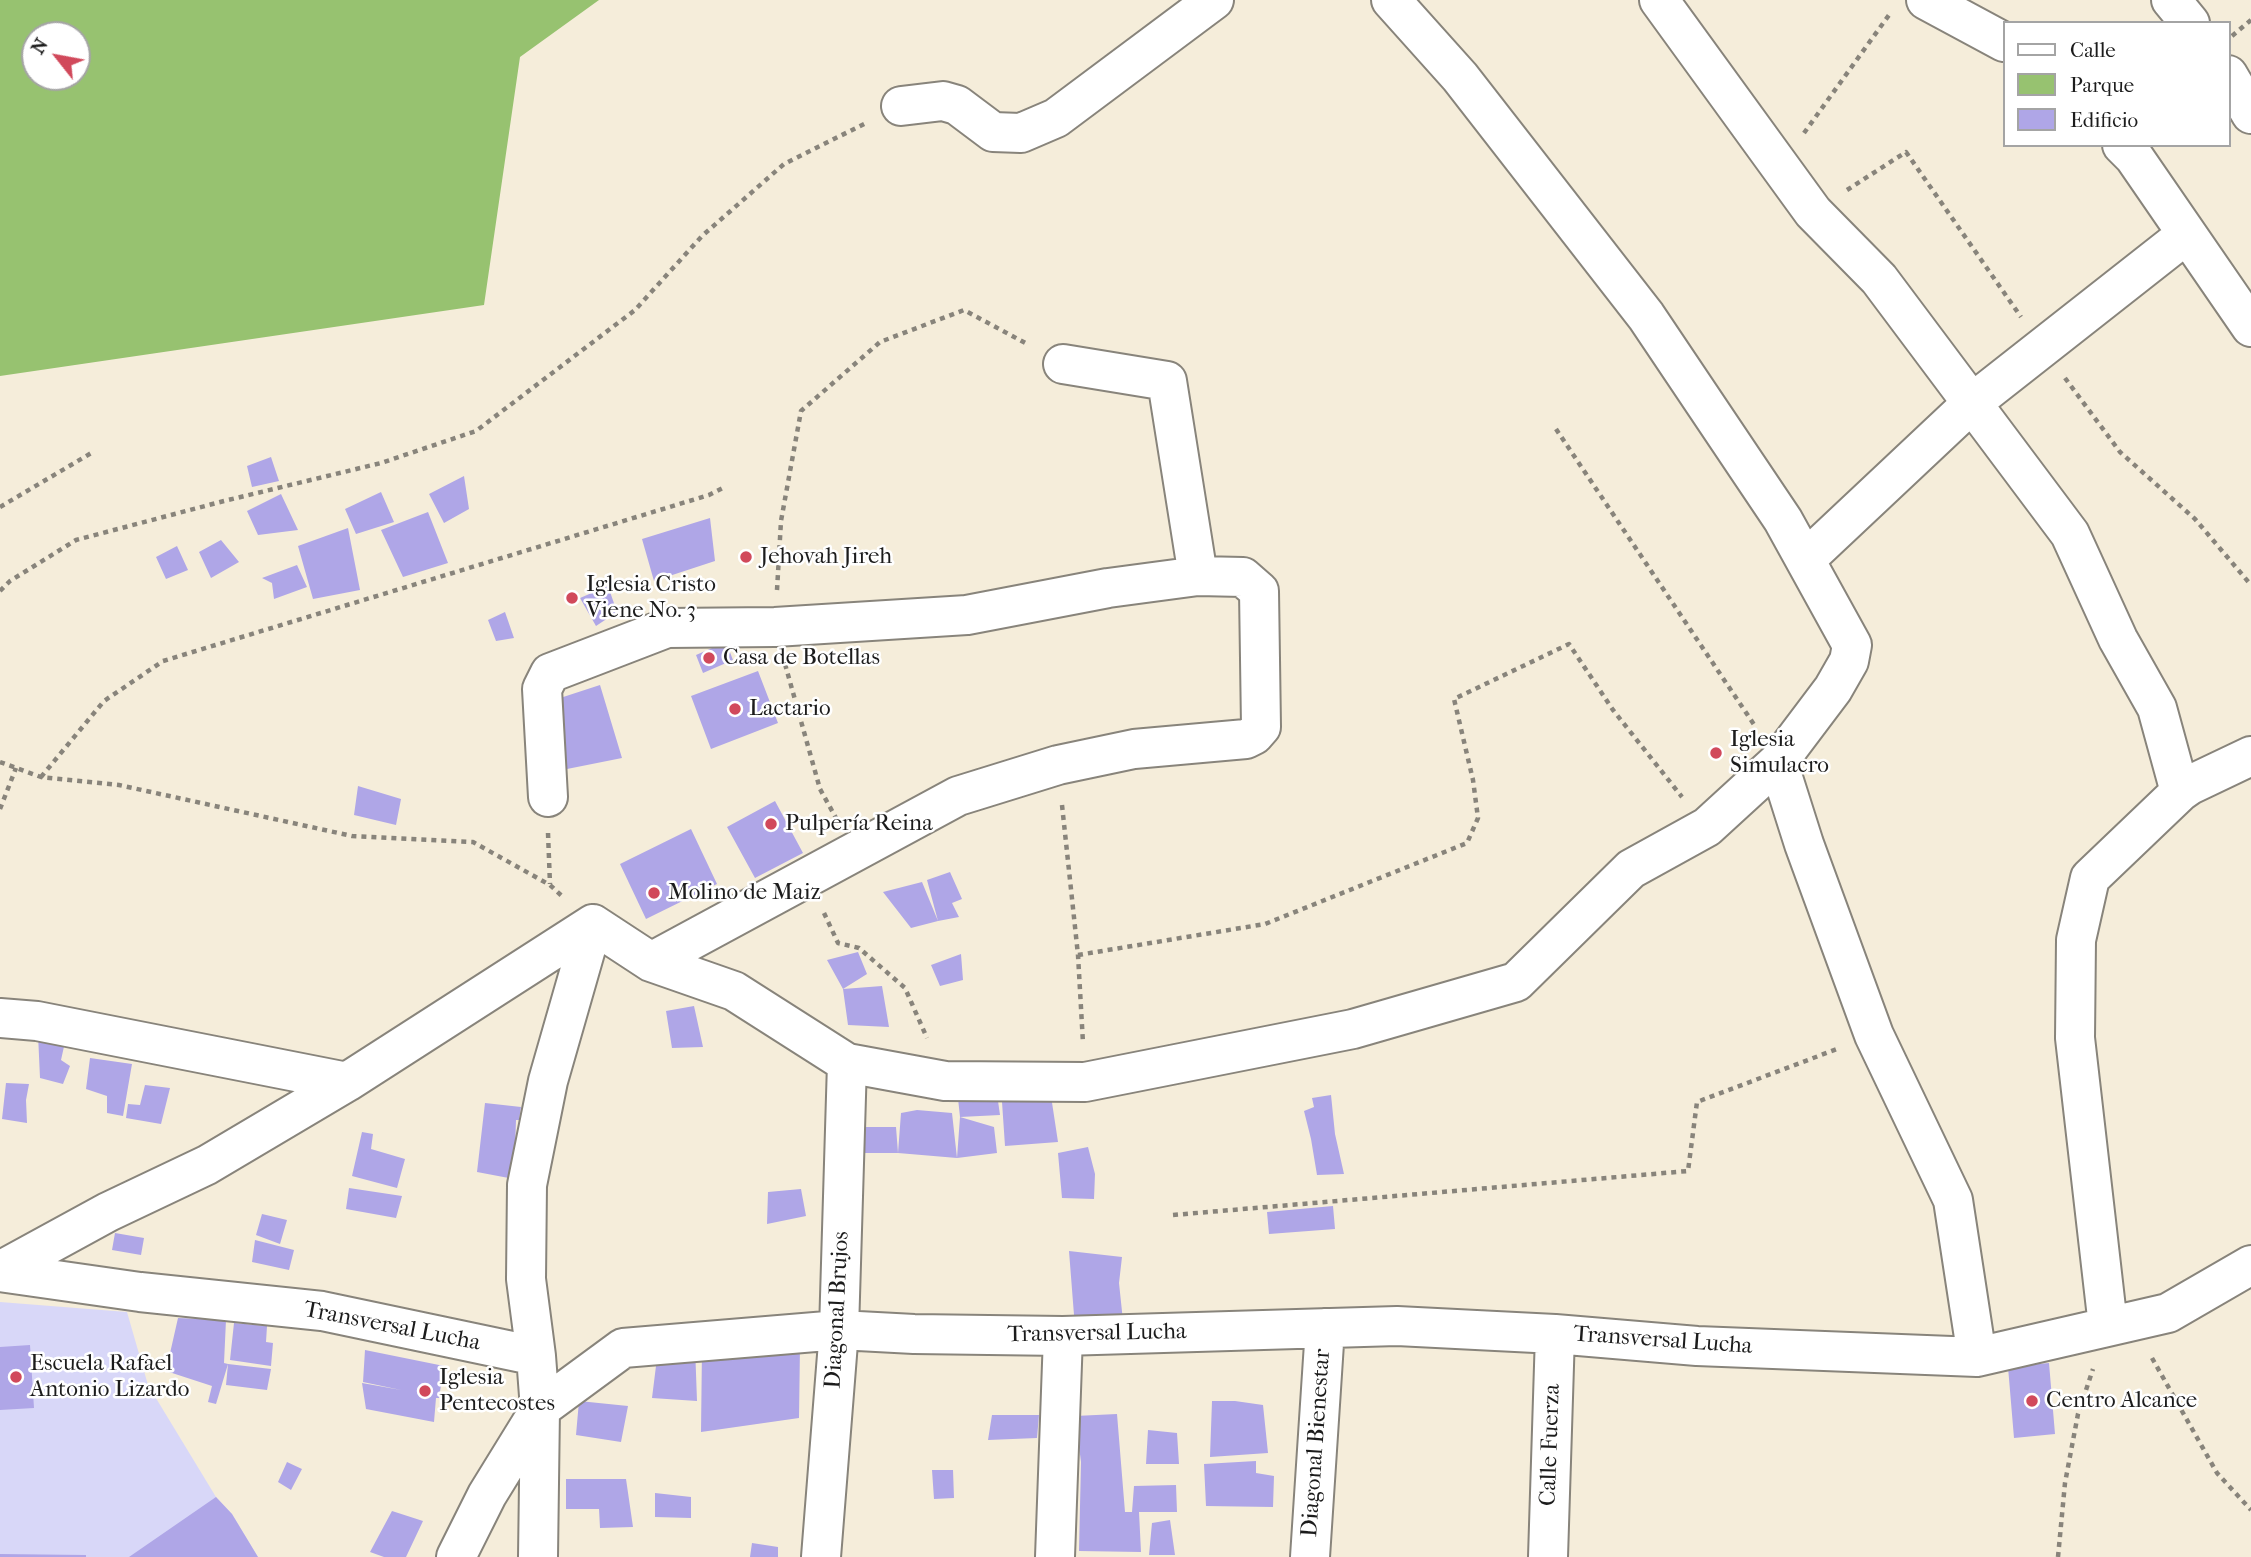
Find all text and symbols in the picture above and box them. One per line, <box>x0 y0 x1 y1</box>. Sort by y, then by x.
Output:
north arrow <box>21 21 91 91</box>
legend <box>2002 21 2230 147</box>
text: N <box>27 34 53 58</box>
text: Calle <box>2070 38 2116 62</box>
text: Parque <box>2070 73 2134 97</box>
text: Edificio <box>2070 108 2138 132</box>
place label: Jehovah Jireh <box>760 543 892 571</box>
marker: Jehovah Jireh <box>738 549 754 565</box>
place label: Iglesia Cristo Viene No. 3 <box>586 571 716 625</box>
marker: Iglesia Cristo Viene No. 3 <box>564 590 580 606</box>
place label: Casa de Botellas <box>723 644 880 672</box>
marker: Casa de Botellas <box>701 650 717 666</box>
place label: Lactario <box>749 695 831 723</box>
marker: Lactario <box>727 701 743 717</box>
place label: Iglesia Simulacro <box>1730 726 1829 780</box>
marker: Iglesia Simulacro <box>1708 745 1724 761</box>
place label: Pulpería Reina <box>785 810 933 838</box>
marker: Pulpería Reina <box>763 816 779 832</box>
place label: Molino de Maiz <box>668 879 821 907</box>
marker: Molino de Maiz <box>646 885 662 901</box>
street label: Diagonal Brujos <box>820 1230 856 1390</box>
street label: Transversal Lucha <box>301 1296 483 1358</box>
street label: Transversal Lucha <box>1007 1319 1187 1349</box>
street label: Transversal Lucha <box>1573 1321 1753 1361</box>
street label: Diagonal Bienestar <box>1297 1348 1337 1538</box>
place label: Escuela Rafael Antonio Lizardo <box>30 1350 190 1404</box>
place label: Iglesia Pentecostes <box>439 1364 555 1418</box>
marker: Escuela Rafael Antonio Lizardo <box>8 1369 24 1385</box>
marker: Iglesia Pentecostes <box>417 1383 433 1399</box>
street label: Calle Fuerza <box>1535 1383 1567 1507</box>
place label: Centro Alcance <box>2046 1387 2197 1415</box>
marker: Centro Alcance <box>2024 1393 2040 1409</box>

